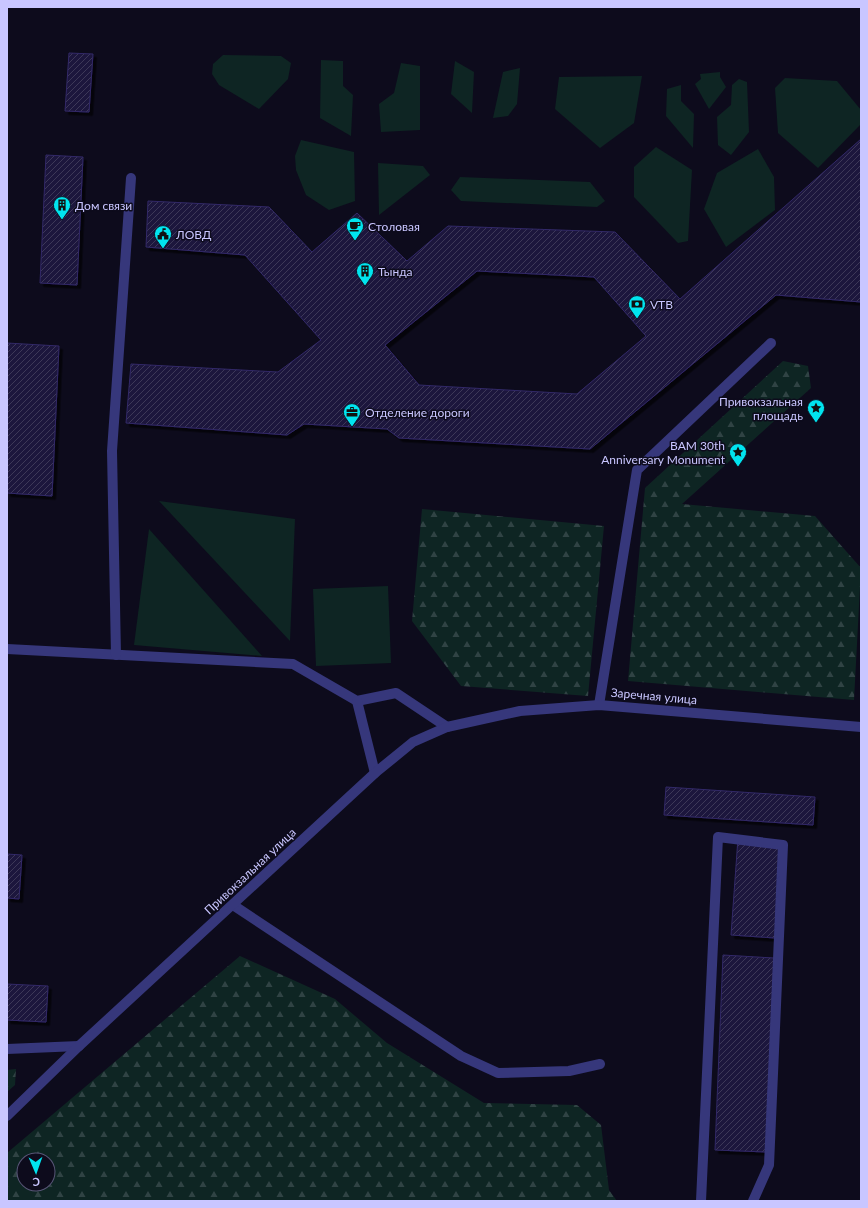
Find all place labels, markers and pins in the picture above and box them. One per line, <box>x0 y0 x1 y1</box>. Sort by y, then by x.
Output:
building icon: Дом связи <box>52 195 72 220</box>
place label: Дом связи <box>75 198 132 213</box>
cafe icon: Столовая <box>345 216 365 241</box>
place label: Столовая <box>368 219 420 234</box>
public building icon: ЛОВД <box>153 224 173 249</box>
place label: ЛОВД <box>175 227 212 242</box>
building icon: Тында <box>355 261 375 286</box>
place label: Тында <box>378 264 413 279</box>
bank icon: VTB <box>627 294 647 319</box>
place label: VTB <box>650 297 673 312</box>
place label: Привокзальная площадь <box>719 394 803 423</box>
place icon: Привокзальная площадь <box>806 398 826 423</box>
office icon: Отделение дороги <box>342 402 362 427</box>
place label: Отделение дороги <box>365 405 470 420</box>
place label: BAM 30th Anniversary Monument <box>601 438 726 467</box>
place icon: BAM 30th Anniversary Monument <box>728 442 748 467</box>

